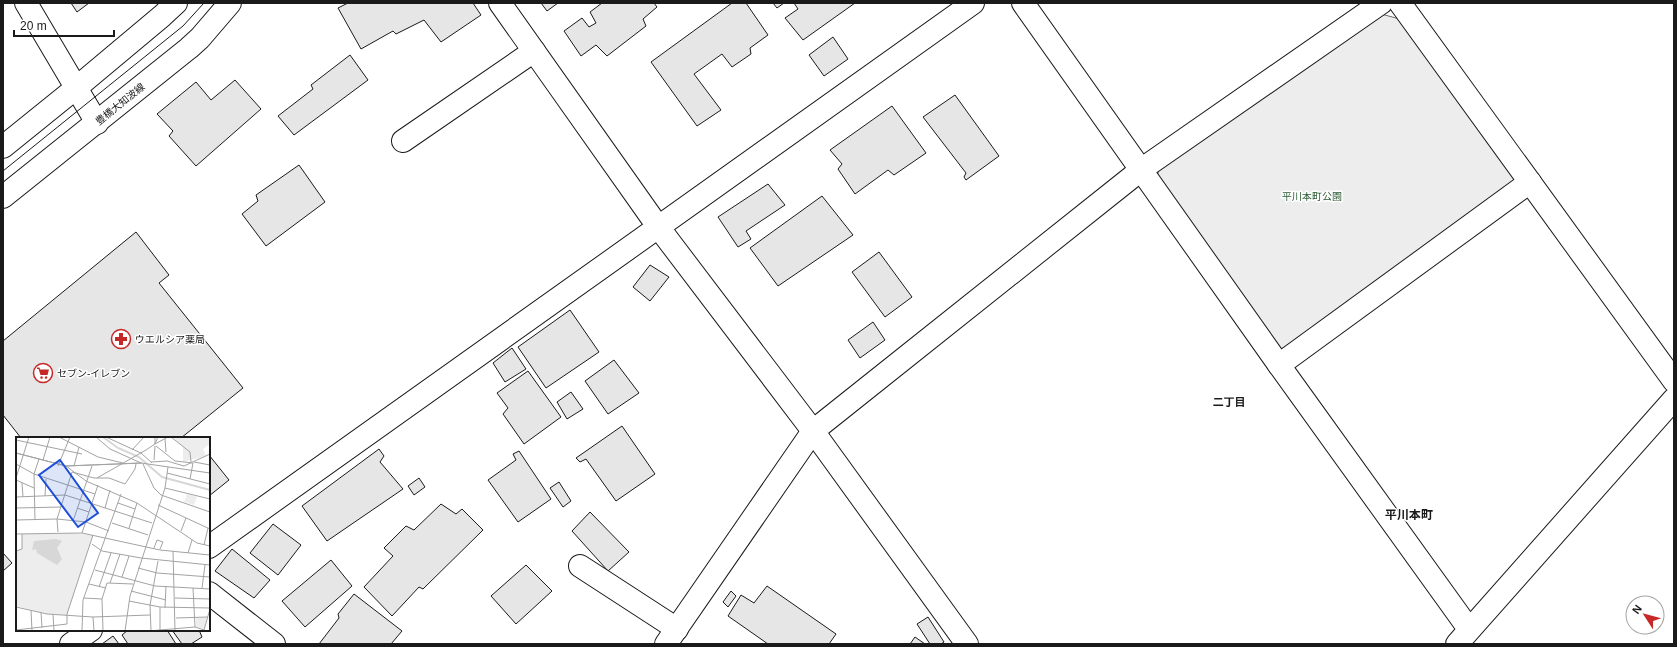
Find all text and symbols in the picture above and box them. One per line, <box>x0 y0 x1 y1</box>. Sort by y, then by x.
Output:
scale bar <box>14 12 114 38</box>
text: 20 m <box>20 19 47 33</box>
street label: 豊橋大知波線 <box>93 81 147 127</box>
park label: 平川本町公園 <box>1282 191 1342 202</box>
pharmacy icon: ウエルシア薬局 <box>110 328 132 350</box>
place label: ウエルシア薬局 <box>135 334 205 345</box>
supermarket icon: セブン-イレブン <box>32 362 54 384</box>
place label: セブン-イレブン <box>57 368 130 379</box>
district label: 二丁目 <box>1213 396 1246 408</box>
inset map <box>16 437 210 631</box>
district label: 平川本町 <box>1385 508 1433 522</box>
north arrow <box>1625 595 1665 635</box>
text: N <box>1630 602 1644 616</box>

